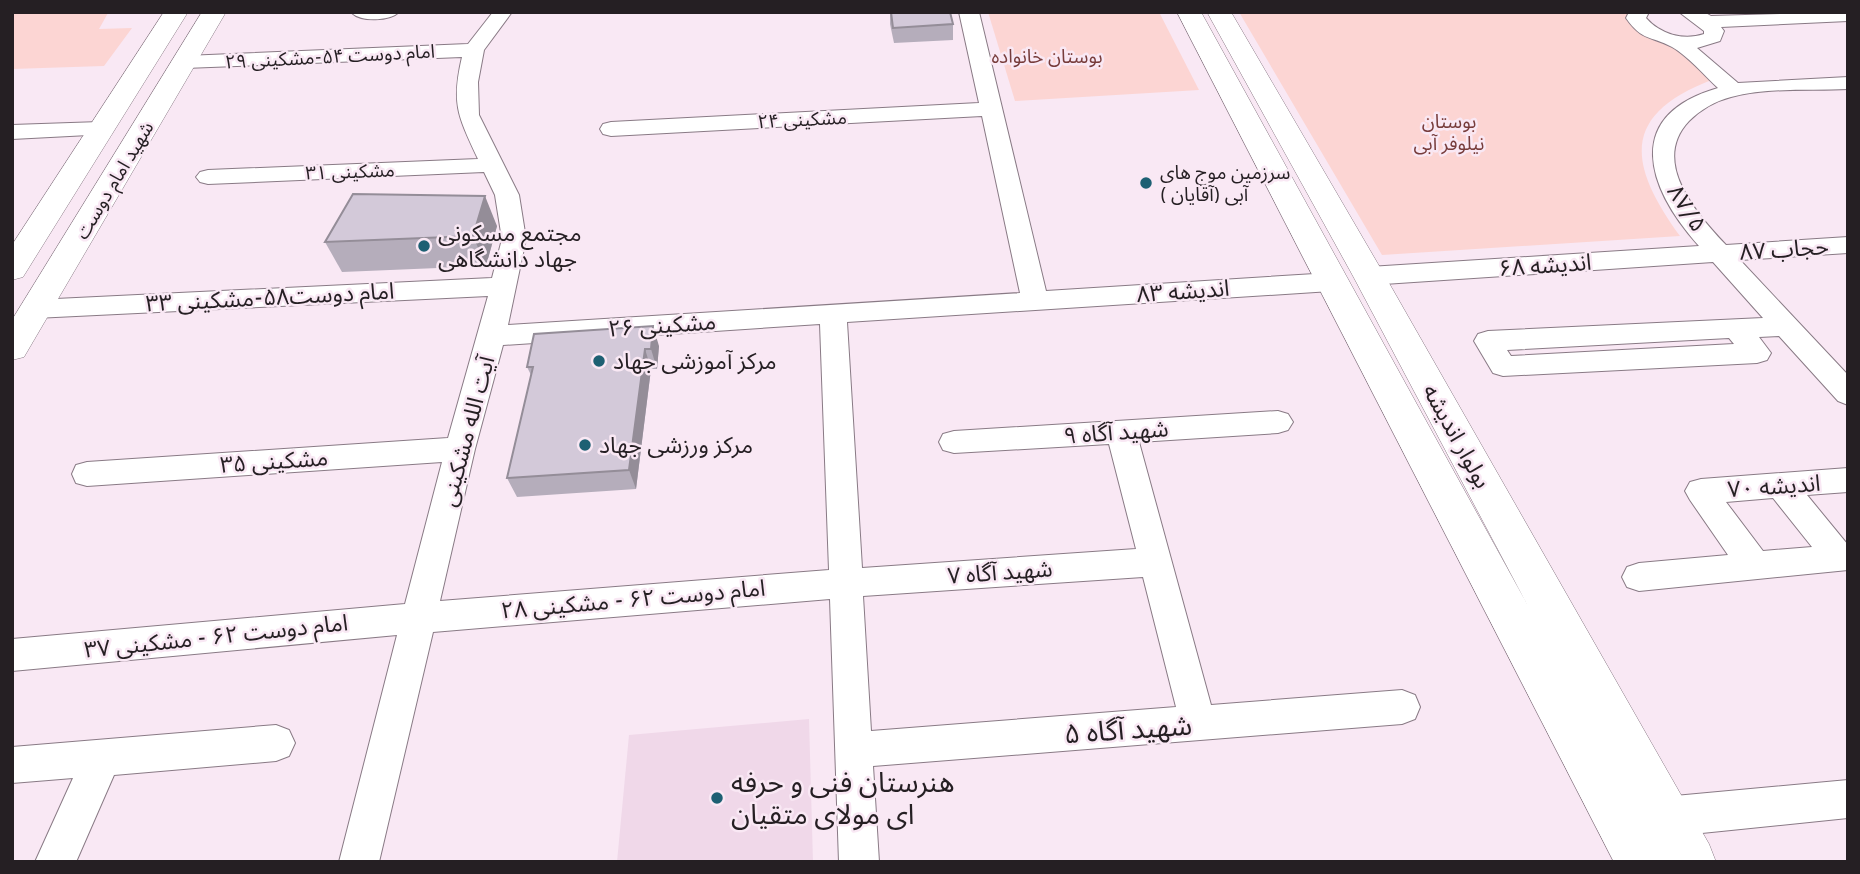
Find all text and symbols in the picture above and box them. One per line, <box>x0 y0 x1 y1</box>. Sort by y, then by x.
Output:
street label: امام دوست ۵۴-مشکینی ۲۹ <box>224 41 436 76</box>
park label: بوستان خانواده <box>991 46 1103 70</box>
street label: مشکینی ۲۴ <box>757 107 847 135</box>
park label: بوستان نیلوفر آبی <box>1414 111 1484 157</box>
street label: شهید امام دوست <box>71 118 161 245</box>
street label: مشکینی ۳۱ <box>305 159 395 187</box>
place label: سرزمین موج های آبی (آقایان ) <box>1160 162 1290 208</box>
marker: سرزمین موج های آبی (آقایان ) <box>1138 175 1154 191</box>
street label: ۸۷/۵ <box>1659 180 1711 239</box>
place label: مجتمع مسکونی جهاد دانشگاهی <box>438 221 582 276</box>
street label: حجاب ۸۷ <box>1739 234 1830 269</box>
marker: مجتمع مسکونی جهاد دانشگاهی <box>416 238 432 254</box>
street label: اندیشه ۶۸ <box>1498 250 1593 285</box>
street label: اندیشه ۸۳ <box>1136 276 1231 311</box>
street label: امام دوست۵۸-مشکینی ۳۳ <box>145 278 395 321</box>
street label: مشکینی ۲۶ <box>607 309 717 346</box>
place label: مرکز آموزشی جهاد <box>613 349 777 378</box>
street label: آیت الله مشکینی <box>435 352 504 510</box>
marker: مرکز آموزشی جهاد <box>591 353 607 369</box>
street label: بولوار اندیشه <box>1414 380 1495 494</box>
street label: شهید آگاه ۹ <box>1063 416 1170 453</box>
place label: مرکز ورزشی جهاد <box>599 433 753 462</box>
marker: مرکز ورزشی جهاد <box>577 437 593 453</box>
street label: مشکینی ۳۵ <box>219 445 329 482</box>
street label: اندیشه ۷۰ <box>1727 471 1822 506</box>
street label: شهید آگاه ۷ <box>947 556 1054 593</box>
street label: امام دوست ۶۲ - مشکینی ۲۸ <box>500 575 767 628</box>
street label: امام دوست ۶۲ - مشکینی ۳۷ <box>83 610 350 668</box>
street label: شهید آگاه ۵ <box>1063 710 1193 754</box>
place label: هنرستان فنی و حرفه ای مولای متقیان <box>731 767 955 835</box>
marker: هنرستان فنی و حرفه ای مولای متقیان <box>709 790 725 806</box>

